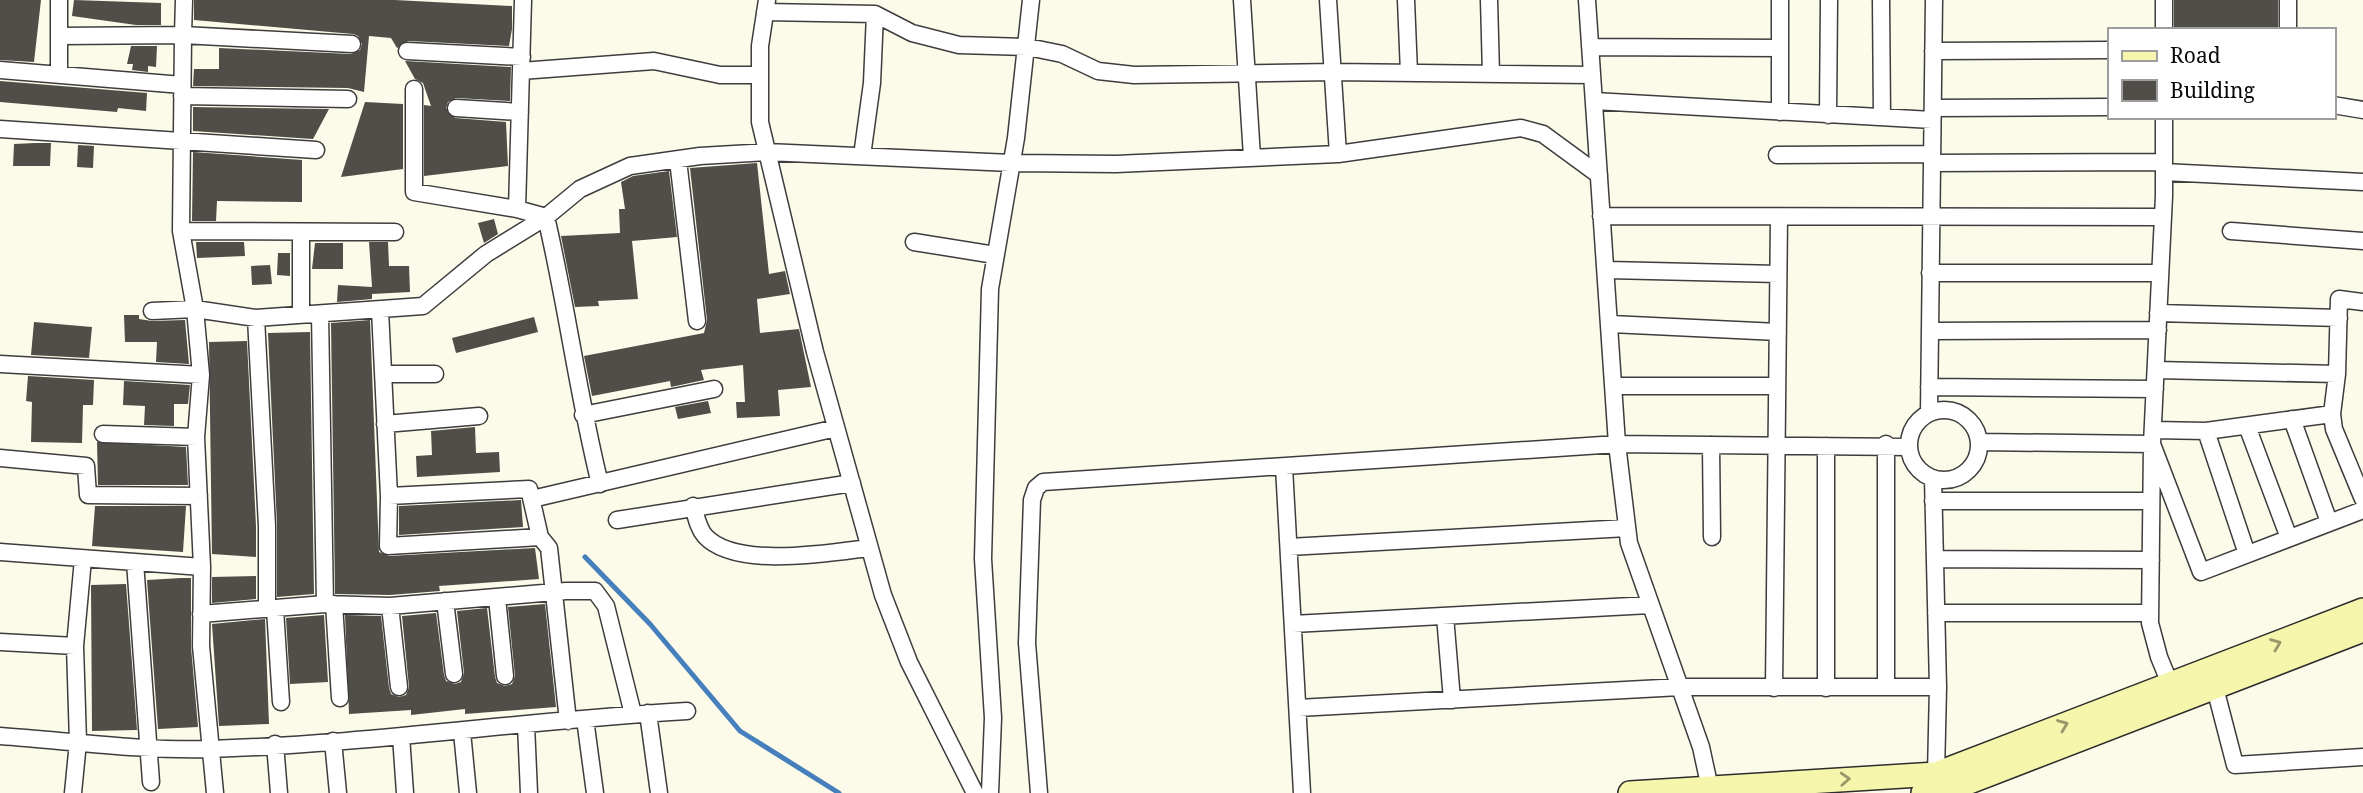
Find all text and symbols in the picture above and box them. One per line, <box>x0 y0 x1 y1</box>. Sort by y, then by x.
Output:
legend <box>2108 28 2335 119</box>
text: Road <box>2170 41 2221 69</box>
text: Building <box>2170 76 2255 104</box>
one-way arrow <box>2270 638 2282 652</box>
one-way arrow <box>2057 719 2069 733</box>
one-way arrow <box>1840 772 1851 787</box>

